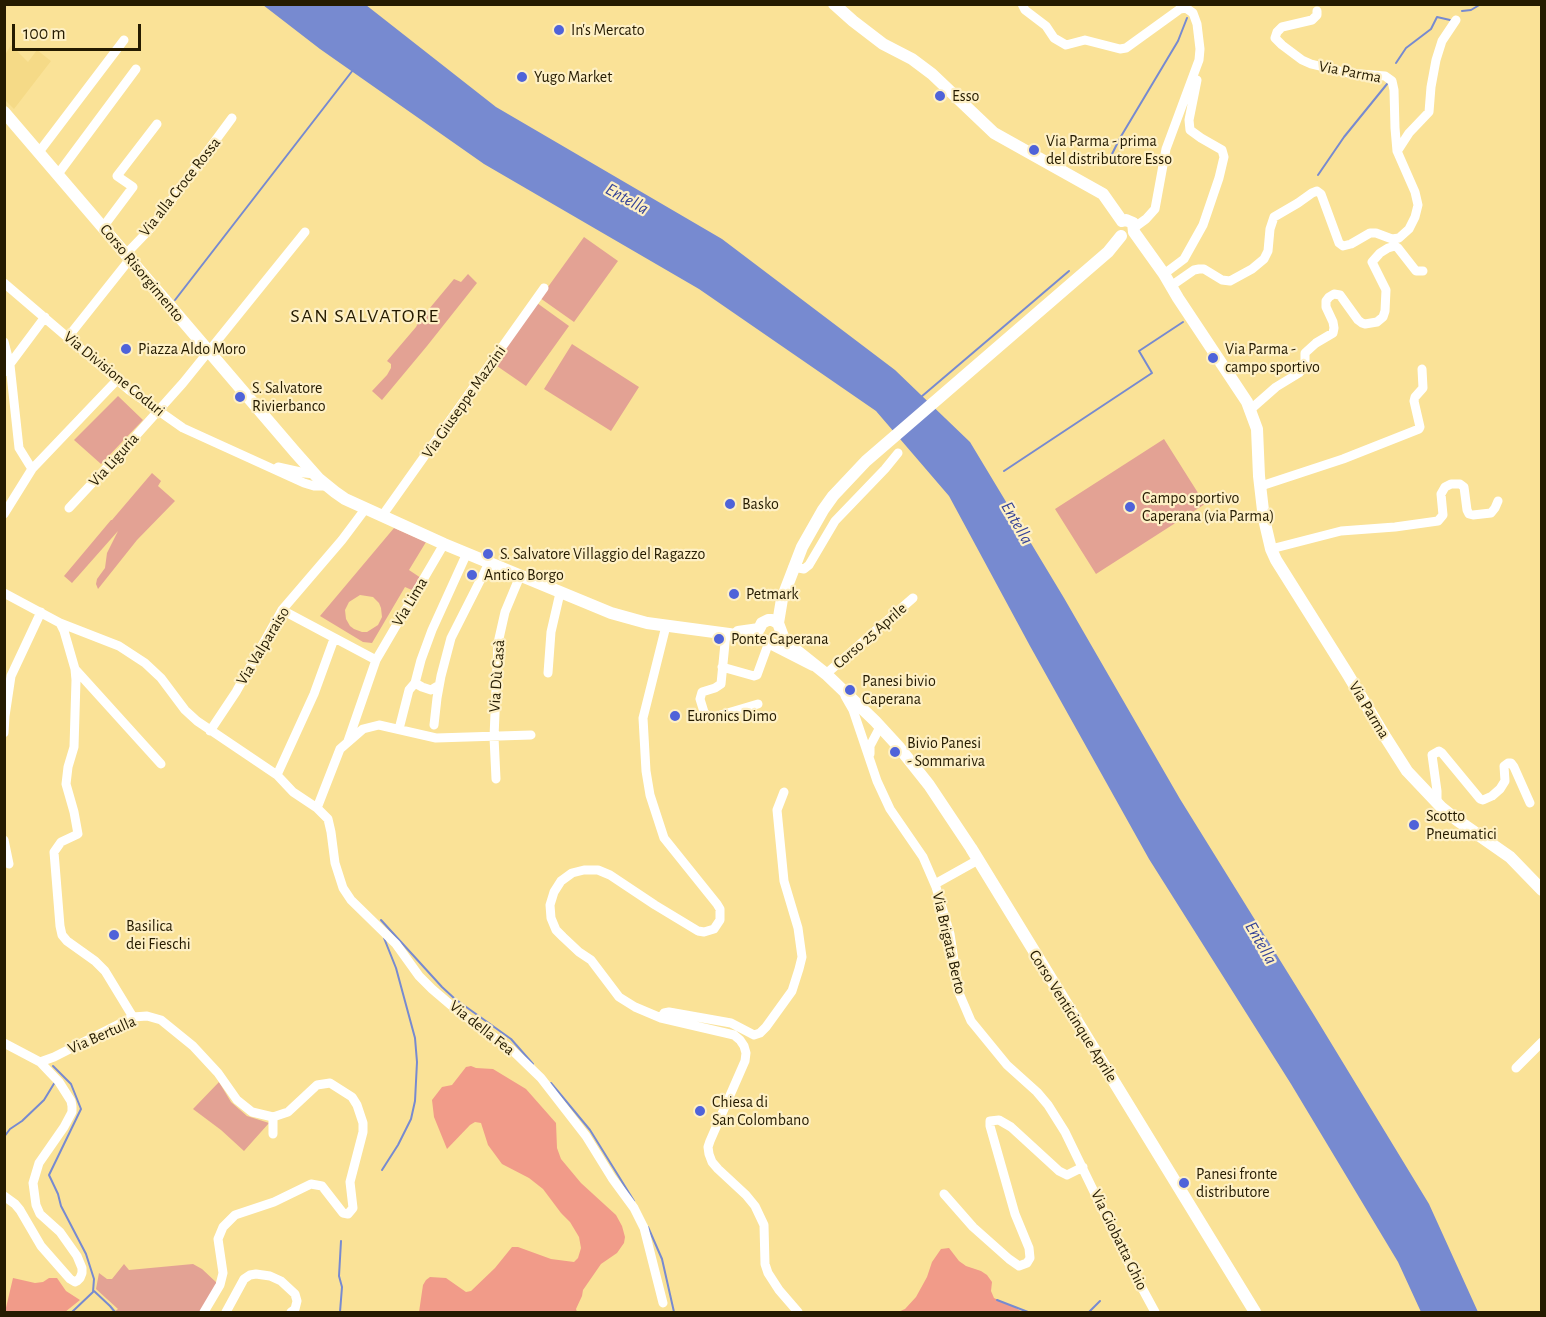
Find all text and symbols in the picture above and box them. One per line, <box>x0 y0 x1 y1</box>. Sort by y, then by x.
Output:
scale bar <box>15 12 144 50</box>
place label: In's Mercato <box>571 20 645 40</box>
marker: In's Mercato <box>552 23 566 37</box>
text: 100 m <box>23 25 66 43</box>
street label: Via Parma <box>1317 57 1383 87</box>
place label: Yugo Market <box>534 67 612 87</box>
marker: Yugo Market <box>515 70 529 84</box>
place label: Esso <box>952 86 979 106</box>
marker: Esso <box>933 89 947 103</box>
place label: Via Parma - prima del distributore Esso <box>1046 131 1172 169</box>
street label: Via alla Croce Rossa <box>135 133 225 241</box>
marker: Via Parma - prima del distributore Esso <box>1027 143 1041 157</box>
water label: Entella <box>602 178 652 220</box>
street label: Corso Risorgimento <box>96 220 188 326</box>
district label: SAN SALVATORE <box>290 304 440 328</box>
street label: Via Divisione Coduri <box>60 327 168 421</box>
place label: Piazza Aldo Moro <box>138 339 246 359</box>
place label: Via Parma - campo sportivo <box>1225 339 1320 377</box>
marker: Piazza Aldo Moro <box>119 342 133 356</box>
street label: Via Giuseppe Mazzini <box>418 342 510 462</box>
marker: Via Parma - campo sportivo <box>1206 351 1220 365</box>
place label: S. Salvatore Rivierbanco <box>252 378 326 416</box>
marker: S. Salvatore Rivierbanco <box>233 390 247 404</box>
street label: Via Liguria <box>85 429 143 491</box>
place label: Campo sportivo Caperana (via Parma) <box>1142 488 1274 526</box>
place label: Basko <box>742 494 779 514</box>
marker: Basko <box>723 497 737 511</box>
water label: Entella <box>996 498 1038 548</box>
marker: Campo sportivo Caperana (via Parma) <box>1123 500 1137 514</box>
place label: S. Salvatore Villaggio del Ragazzo <box>500 544 705 564</box>
marker: S. Salvatore Villaggio del Ragazzo <box>481 547 495 561</box>
place label: Antico Borgo <box>484 565 564 585</box>
marker: Antico Borgo <box>465 568 479 582</box>
street label: Via Lima <box>388 574 432 630</box>
place label: Petmark <box>746 584 799 604</box>
marker: Petmark <box>727 587 741 601</box>
street label: Corso 25 Aprile <box>829 599 911 673</box>
street label: Via Valparaiso <box>232 603 294 689</box>
place label: Ponte Caperana <box>731 629 829 649</box>
marker: Ponte Caperana <box>712 632 726 646</box>
street label: Via Dù Casà <box>485 639 509 713</box>
place label: Panesi bivio Caperana <box>862 671 936 709</box>
street label: Via Parma <box>1344 678 1394 742</box>
marker: Panesi bivio Caperana <box>843 683 857 697</box>
place label: Euronics Dimo <box>687 706 777 726</box>
marker: Euronics Dimo <box>668 709 682 723</box>
place label: Bivio Panesi - Sommariva <box>907 733 985 771</box>
marker: Bivio Panesi - Sommariva <box>888 745 902 759</box>
place label: Scotto Pneumatici <box>1426 806 1497 844</box>
marker: Scotto Pneumatici <box>1407 818 1421 832</box>
street label: Via Brigata Berto <box>928 890 970 996</box>
place label: Basilica dei Fieschi <box>126 916 191 954</box>
water label: Entella <box>1240 918 1282 968</box>
marker: Basilica dei Fieschi <box>107 928 121 942</box>
street label: Corso Venticinque Aprile <box>1025 946 1121 1086</box>
street label: Via della Fea <box>445 997 519 1059</box>
street label: Via Bertulla <box>65 1011 139 1059</box>
place label: Chiesa di San Colombano <box>712 1092 809 1130</box>
marker: Chiesa di San Colombano <box>693 1104 707 1118</box>
place label: Panesi fronte distributore <box>1196 1164 1277 1202</box>
marker: Panesi fronte distributore <box>1177 1176 1191 1190</box>
street label: Via Giobatta Ghio <box>1086 1187 1152 1293</box>

